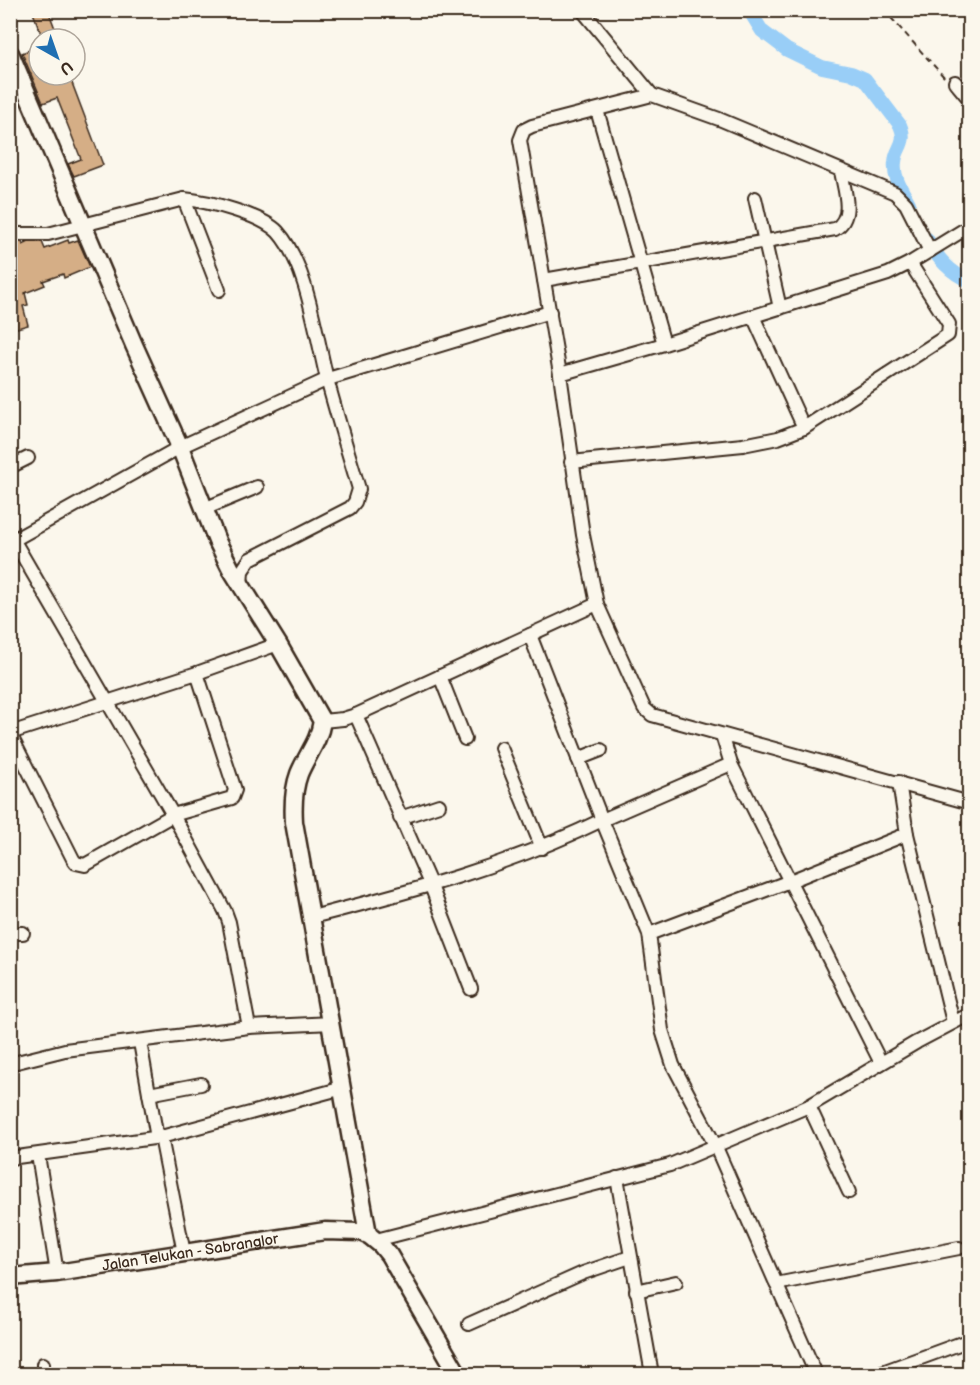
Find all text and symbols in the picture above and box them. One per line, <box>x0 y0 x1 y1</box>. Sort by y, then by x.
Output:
north arrow <box>27 27 87 87</box>
text: U <box>55 56 76 78</box>
street label: Jalan Telukan - Sabranglor <box>101 1229 280 1275</box>

